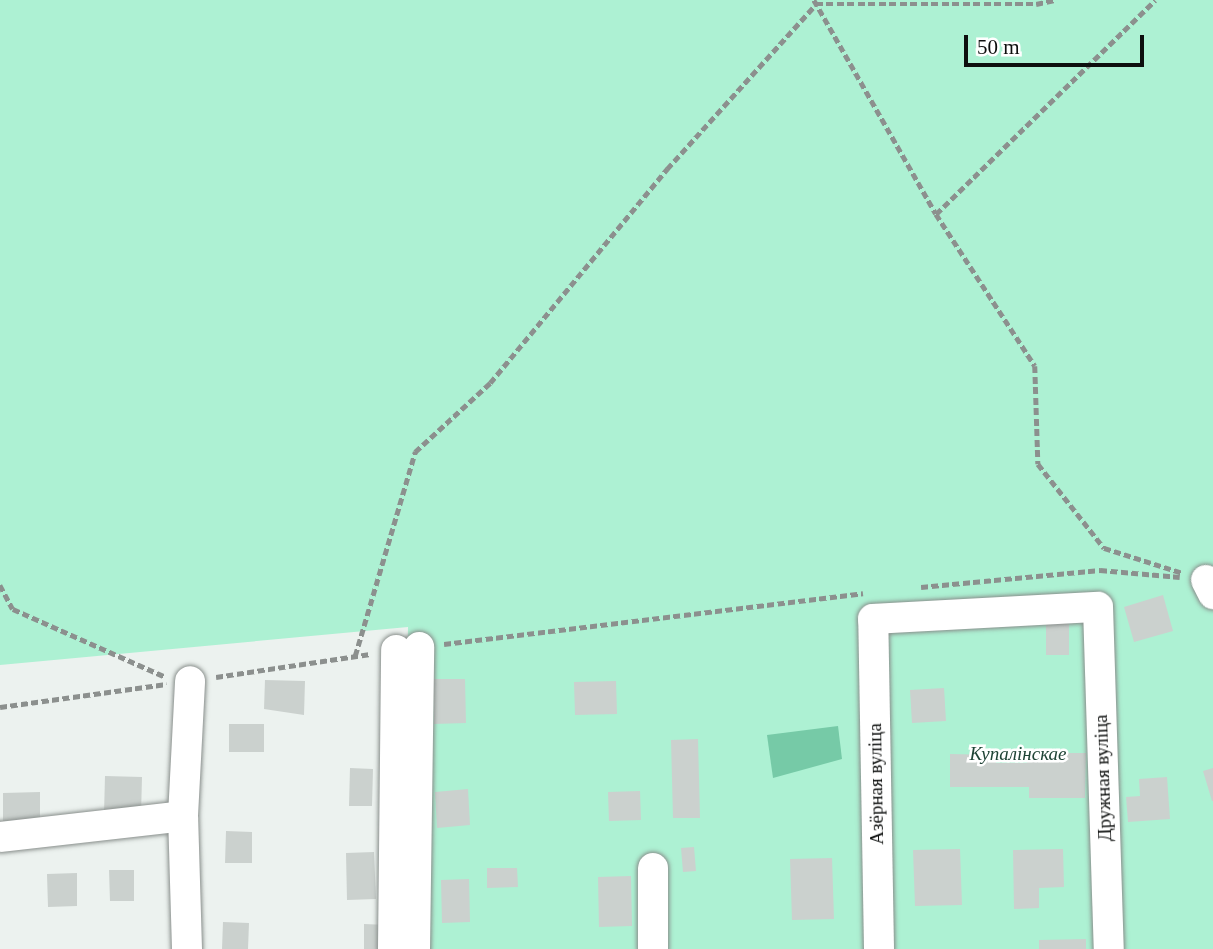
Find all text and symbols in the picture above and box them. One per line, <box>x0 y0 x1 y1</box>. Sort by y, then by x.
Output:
scale bar <box>968 21 1148 65</box>
text: 50 m <box>977 35 1020 59</box>
street label: Дружная вуліца <box>1089 714 1117 842</box>
street label: Азёрная вуліца <box>864 723 888 845</box>
park label: Купалінскае <box>969 743 1067 765</box>

